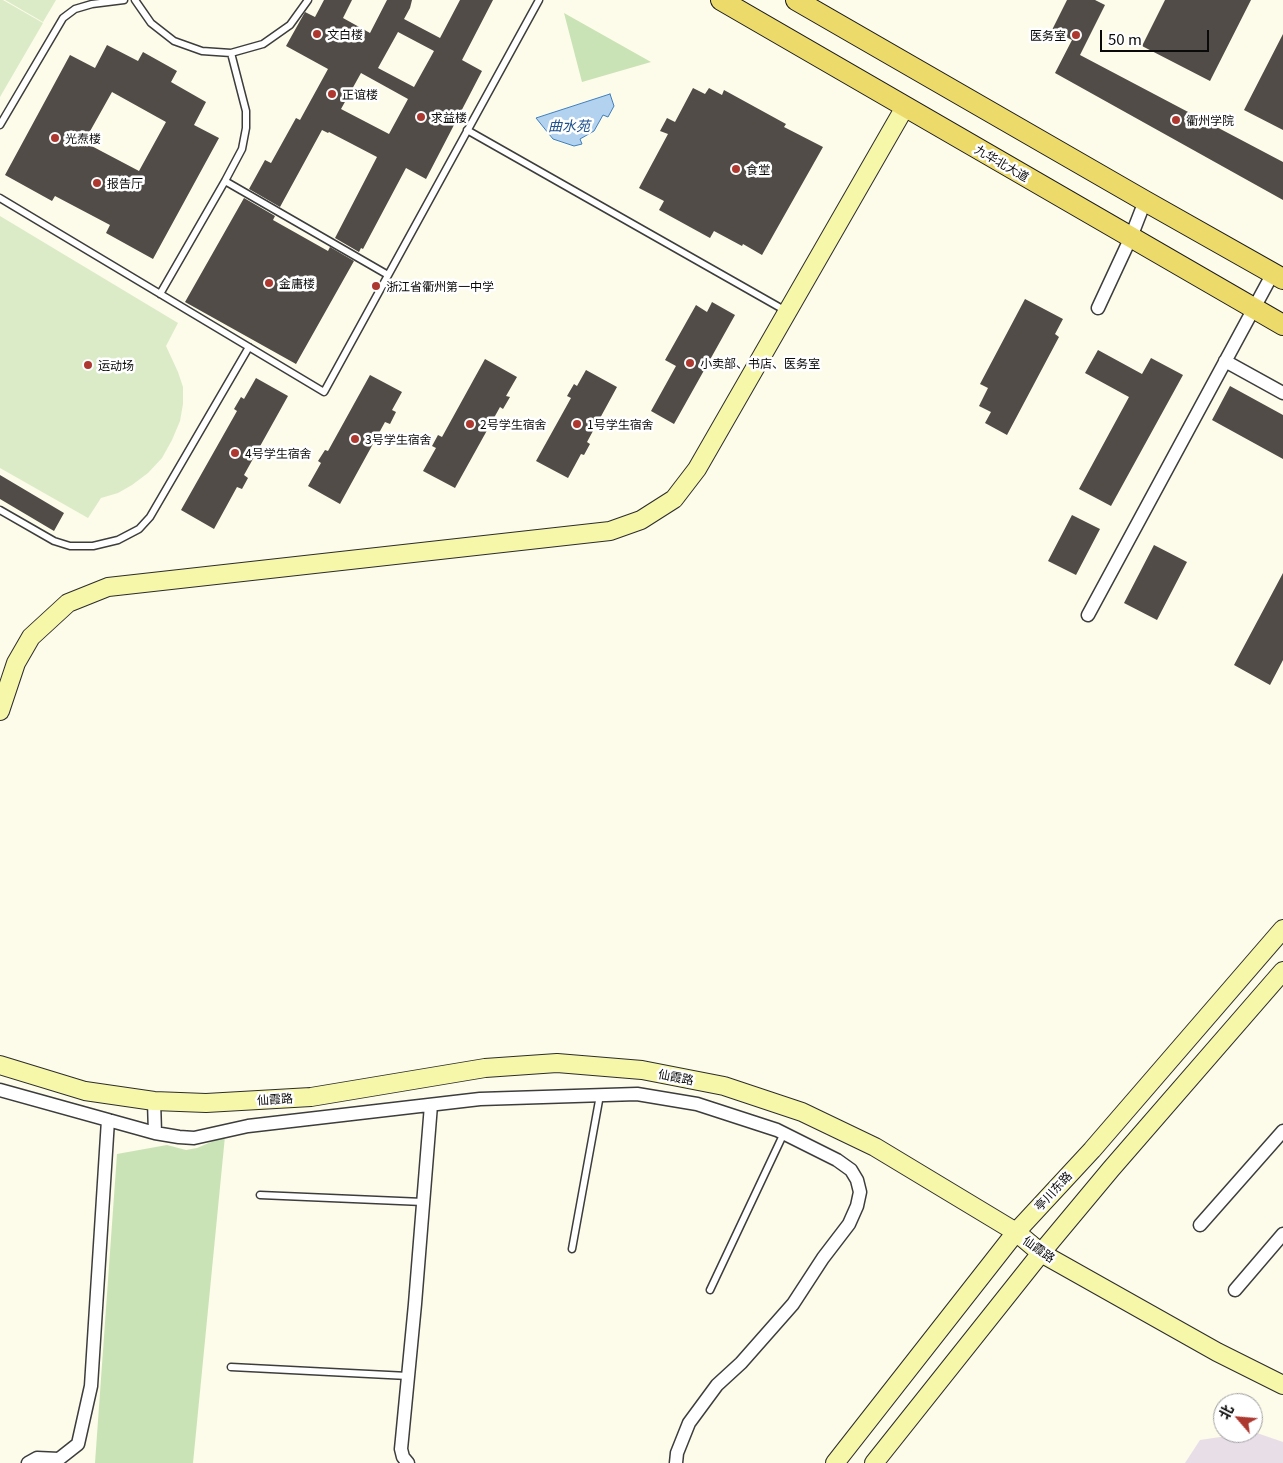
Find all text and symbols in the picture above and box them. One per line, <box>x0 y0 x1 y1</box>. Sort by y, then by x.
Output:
scale bar <box>1103 20 1212 52</box>
place label: 文白楼 <box>327 27 363 41</box>
marker: 文白楼 <box>311 28 323 40</box>
place label: 医务室 <box>1030 28 1066 42</box>
text: 50 m <box>1108 28 1142 49</box>
marker: 医务室 <box>1070 29 1082 41</box>
place label: 正谊楼 <box>342 87 378 101</box>
marker: 正谊楼 <box>326 88 338 100</box>
place label: 求益楼 <box>431 110 467 124</box>
marker: 求益楼 <box>415 111 427 123</box>
place label: 衢州学院 <box>1186 113 1234 127</box>
marker: 衢州学院 <box>1170 114 1182 126</box>
water label: 曲水苑 <box>548 118 590 134</box>
place label: 光焘楼 <box>65 131 101 145</box>
marker: 光焘楼 <box>49 132 61 144</box>
street label: 九华北大道 <box>972 142 1032 184</box>
place label: 食堂 <box>746 162 770 176</box>
marker: 食堂 <box>730 163 742 175</box>
place label: 报告厅 <box>107 176 143 190</box>
marker: 报告厅 <box>91 177 103 189</box>
place label: 金庸楼 <box>279 276 315 290</box>
marker: 金庸楼 <box>263 277 275 289</box>
place label: 浙江省衢州第一中学 <box>386 279 494 293</box>
marker: 浙江省衢州第一中学 <box>370 280 382 292</box>
place label: 小卖部、书店、医务室 <box>700 356 820 370</box>
marker: 小卖部、书店、医务室 <box>684 357 696 369</box>
place label: 运动场 <box>98 358 134 372</box>
marker: 运动场 <box>82 359 94 371</box>
place label: 2号学生宿舍 <box>480 417 547 431</box>
place label: 1号学生宿舍 <box>587 417 654 431</box>
marker: 2号学生宿舍 <box>464 418 476 430</box>
marker: 1号学生宿舍 <box>571 418 583 430</box>
place label: 3号学生宿舍 <box>365 432 432 446</box>
marker: 3号学生宿舍 <box>349 433 361 445</box>
place label: 4号学生宿舍 <box>245 446 312 460</box>
marker: 4号学生宿舍 <box>229 447 241 459</box>
street label: 仙霞路 <box>657 1066 695 1088</box>
street label: 仙霞路 <box>257 1091 293 1107</box>
street label: 亭川东路 <box>1031 1169 1075 1213</box>
street label: 仙霞路 <box>1020 1233 1058 1265</box>
north arrow <box>1213 1393 1263 1443</box>
text: 北 <box>1213 1401 1238 1422</box>

